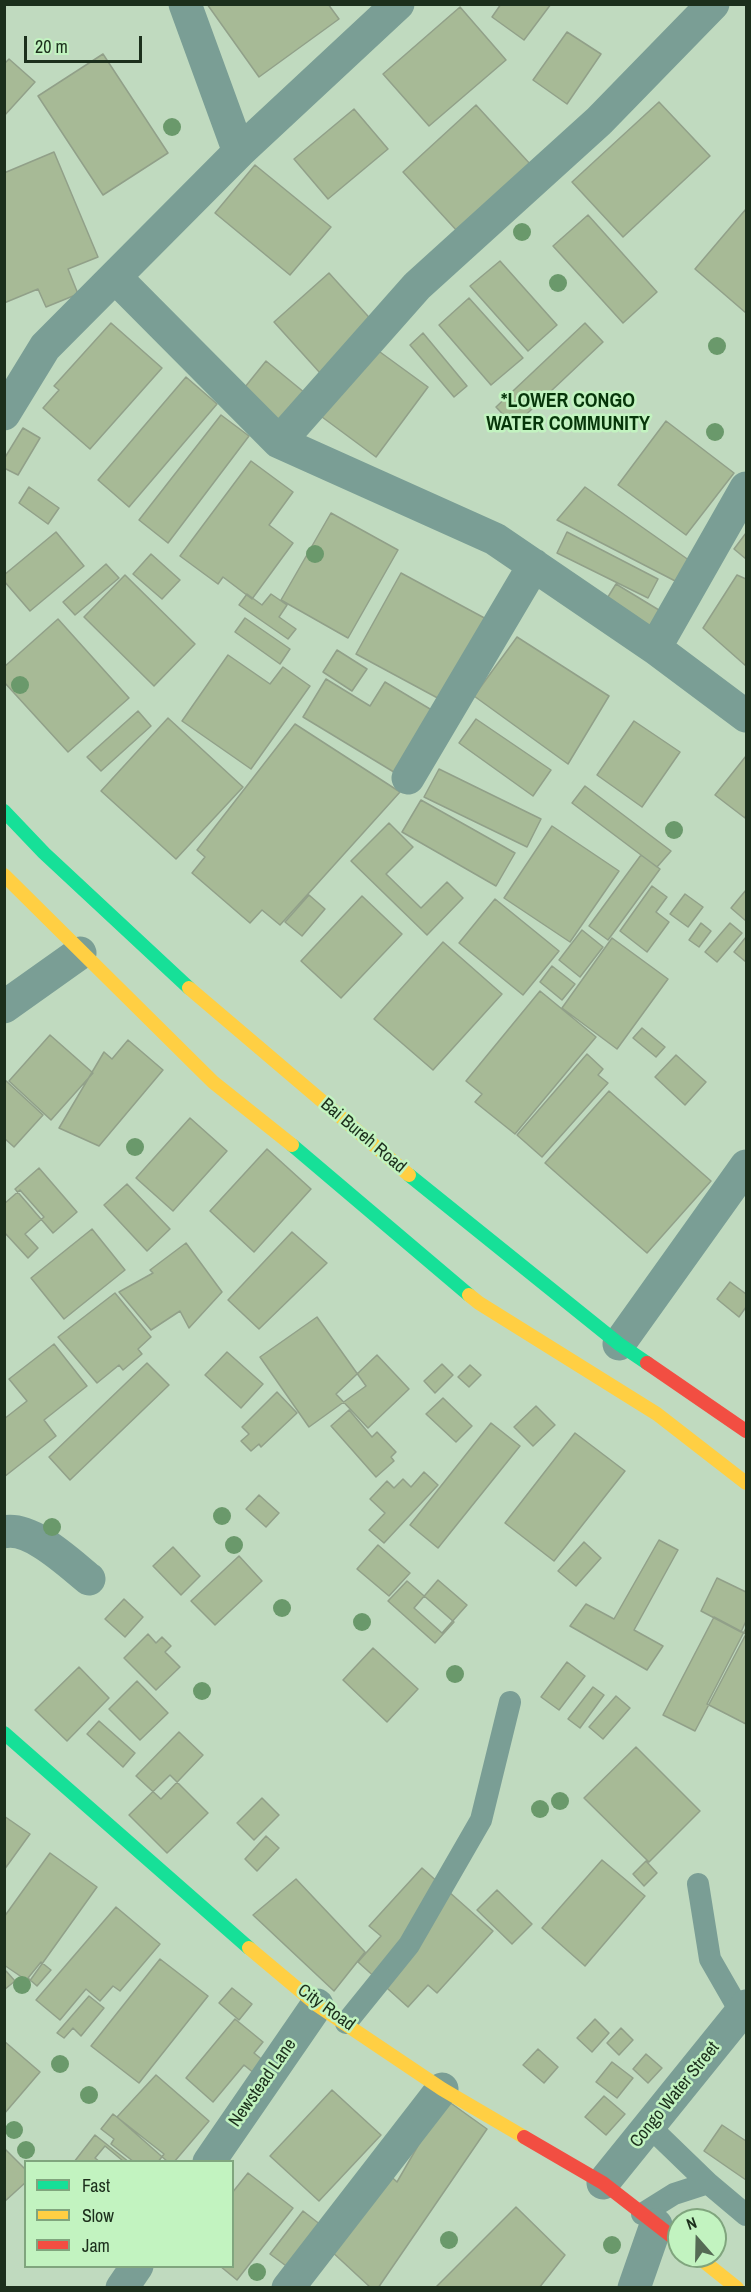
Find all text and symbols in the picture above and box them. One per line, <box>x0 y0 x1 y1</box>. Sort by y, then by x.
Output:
scale bar <box>27 24 146 62</box>
text: 20 m <box>35 34 68 59</box>
district label: *LOWER CONGO WATER COMMUNITY <box>486 390 650 437</box>
street label: Bai Bureh Road <box>316 1094 410 1178</box>
street label: City Road <box>293 1980 359 2036</box>
street label: Newstead Lane <box>225 2035 301 2131</box>
street label: Congo Water Street <box>626 2038 724 2152</box>
legend <box>24 2160 234 2268</box>
text: Fast <box>82 2173 110 2198</box>
text: Slow <box>82 2203 114 2228</box>
north arrow <box>667 2208 727 2268</box>
text: N <box>683 2211 700 2235</box>
text: Jam <box>82 2233 110 2258</box>

